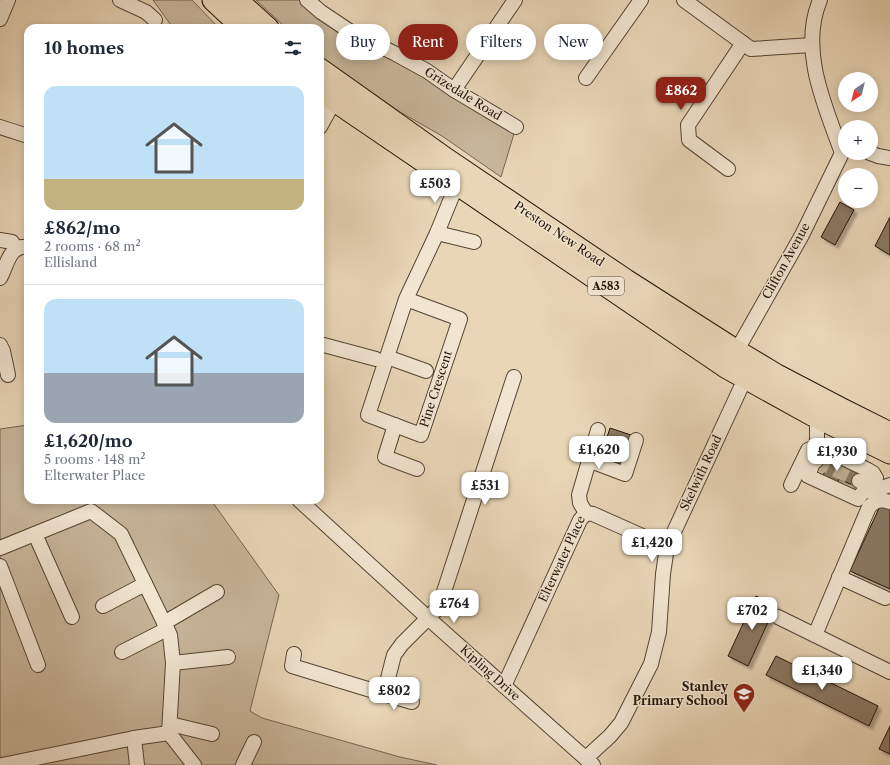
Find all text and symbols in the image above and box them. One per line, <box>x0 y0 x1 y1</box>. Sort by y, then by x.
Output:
chip: Buy <box>336 24 390 60</box>
chip: Rent <box>398 24 458 60</box>
chip: Filters <box>466 24 536 60</box>
chip: New <box>544 24 603 60</box>
icon: filters <box>282 37 304 59</box>
text: 10 homes <box>44 38 124 58</box>
street label: Grizedale Road <box>422 64 505 124</box>
north arrow <box>838 72 878 112</box>
map controls <box>838 72 878 208</box>
pin: £862 <box>657 77 705 111</box>
text: £862 <box>665 82 697 98</box>
icon: home <box>138 112 210 184</box>
button: + <box>838 120 878 160</box>
button: − <box>838 168 878 208</box>
pin: £503 <box>411 170 459 204</box>
text: £503 <box>419 175 451 191</box>
street label: Preston New Road <box>511 198 608 270</box>
text: £862/mo <box>44 218 120 238</box>
street label: Clifton Avenue <box>758 220 813 302</box>
text: 2 rooms · 68 m² <box>44 238 141 254</box>
text: Ellisland <box>44 254 97 270</box>
road number: A583 <box>588 277 624 295</box>
icon: home <box>138 325 210 397</box>
street label: Pine Crescent <box>416 348 455 429</box>
text: £1,620/mo <box>44 431 133 451</box>
street label: Skelwith Road <box>676 432 725 513</box>
pin: £1,620 <box>566 436 632 470</box>
pin: £1,930 <box>804 438 870 472</box>
text: £1,620 <box>578 441 620 457</box>
text: £1,930 <box>816 443 858 459</box>
text: 5 rooms · 148 m² <box>44 451 146 467</box>
text: Elterwater Place <box>44 467 145 483</box>
pin: £531 <box>461 472 509 506</box>
text: £531 <box>470 477 500 493</box>
street label: Elterwater Place <box>535 513 588 604</box>
pin: £1,420 <box>619 529 685 563</box>
text: £1,420 <box>631 534 673 550</box>
pin: £764 <box>430 590 478 624</box>
text: £764 <box>439 595 469 611</box>
pin: £702 <box>728 597 776 631</box>
text: £702 <box>736 602 768 618</box>
street label: Kipling Drive <box>457 642 524 704</box>
pin: £1,340 <box>789 657 855 691</box>
text: £1,340 <box>801 662 843 678</box>
pin: £802 <box>370 677 418 711</box>
place label: Stanley Primary School <box>633 679 729 708</box>
school or university icon: Stanley Primary School <box>731 681 757 714</box>
text: £802 <box>378 682 410 698</box>

